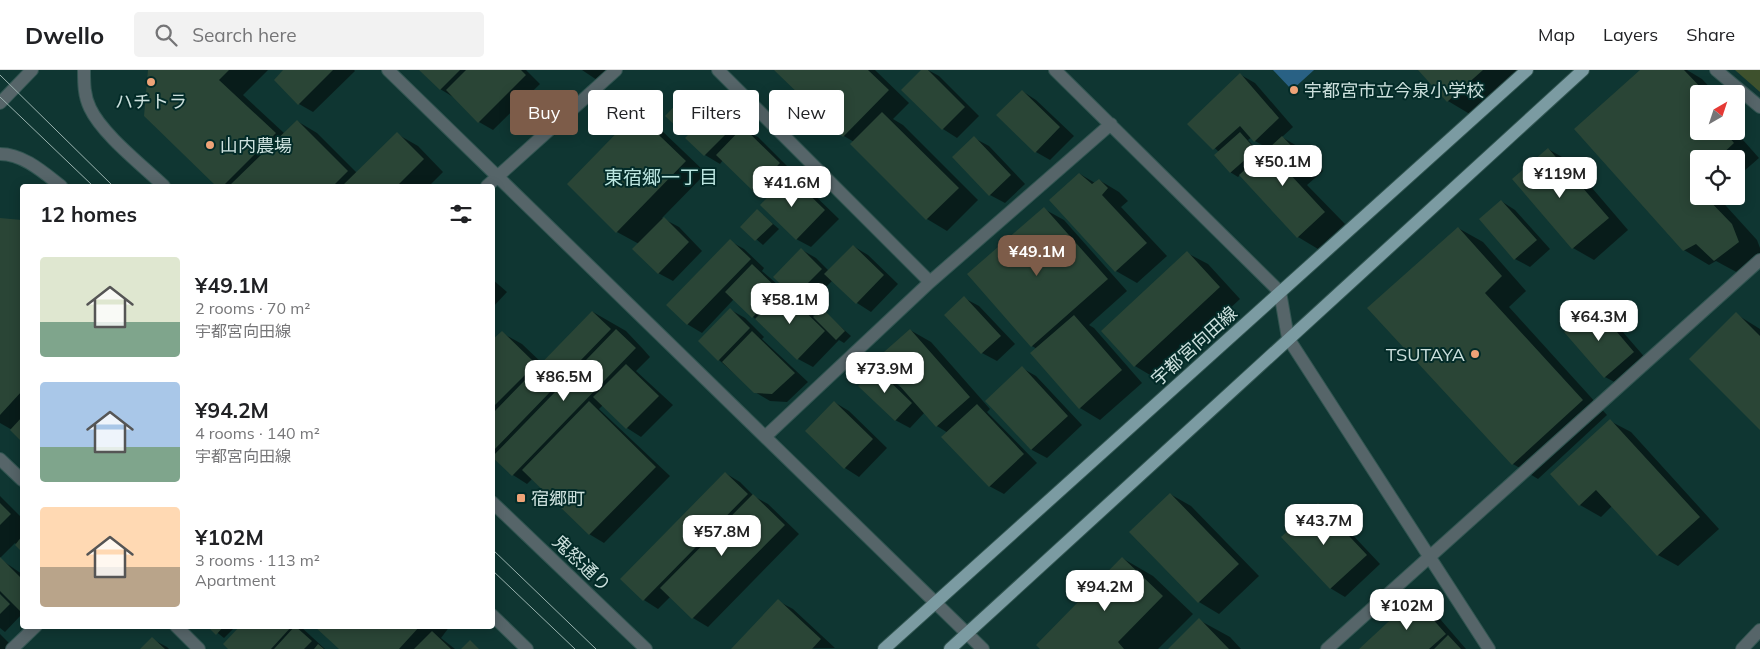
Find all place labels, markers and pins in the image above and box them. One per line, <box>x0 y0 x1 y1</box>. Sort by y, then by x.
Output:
marker: ハチトラ <box>145 76 157 88</box>
place label: 宇都宮市立今泉小学校 <box>1304 79 1484 102</box>
marker: 宇都宮市立今泉小学校 <box>1288 84 1300 96</box>
place label: ハチトラ <box>115 90 187 113</box>
place label: 山内農場 <box>220 134 292 157</box>
marker: 山内農場 <box>204 139 216 151</box>
pin: ¥50.1M <box>1242 144 1324 187</box>
pin: ¥119M <box>1525 156 1595 199</box>
pin: ¥41.6M <box>751 166 833 208</box>
pin: ¥49.1M <box>996 234 1078 277</box>
pin: ¥58.1M <box>749 282 831 325</box>
pin: ¥64.3M <box>1558 300 1640 342</box>
place label: TSUTAYA <box>1386 343 1465 366</box>
marker: TSUTAYA <box>1469 348 1481 360</box>
pin: ¥73.9M <box>844 352 926 394</box>
pin: ¥86.5M <box>523 360 605 402</box>
place label: 宿郷町 <box>531 487 585 510</box>
marker: 宿郷町 <box>515 492 527 504</box>
pin: ¥43.7M <box>1283 504 1365 546</box>
pin: ¥57.8M <box>681 514 763 557</box>
pin: ¥94.2M <box>1064 570 1146 612</box>
pin: ¥102M <box>1372 588 1442 631</box>

